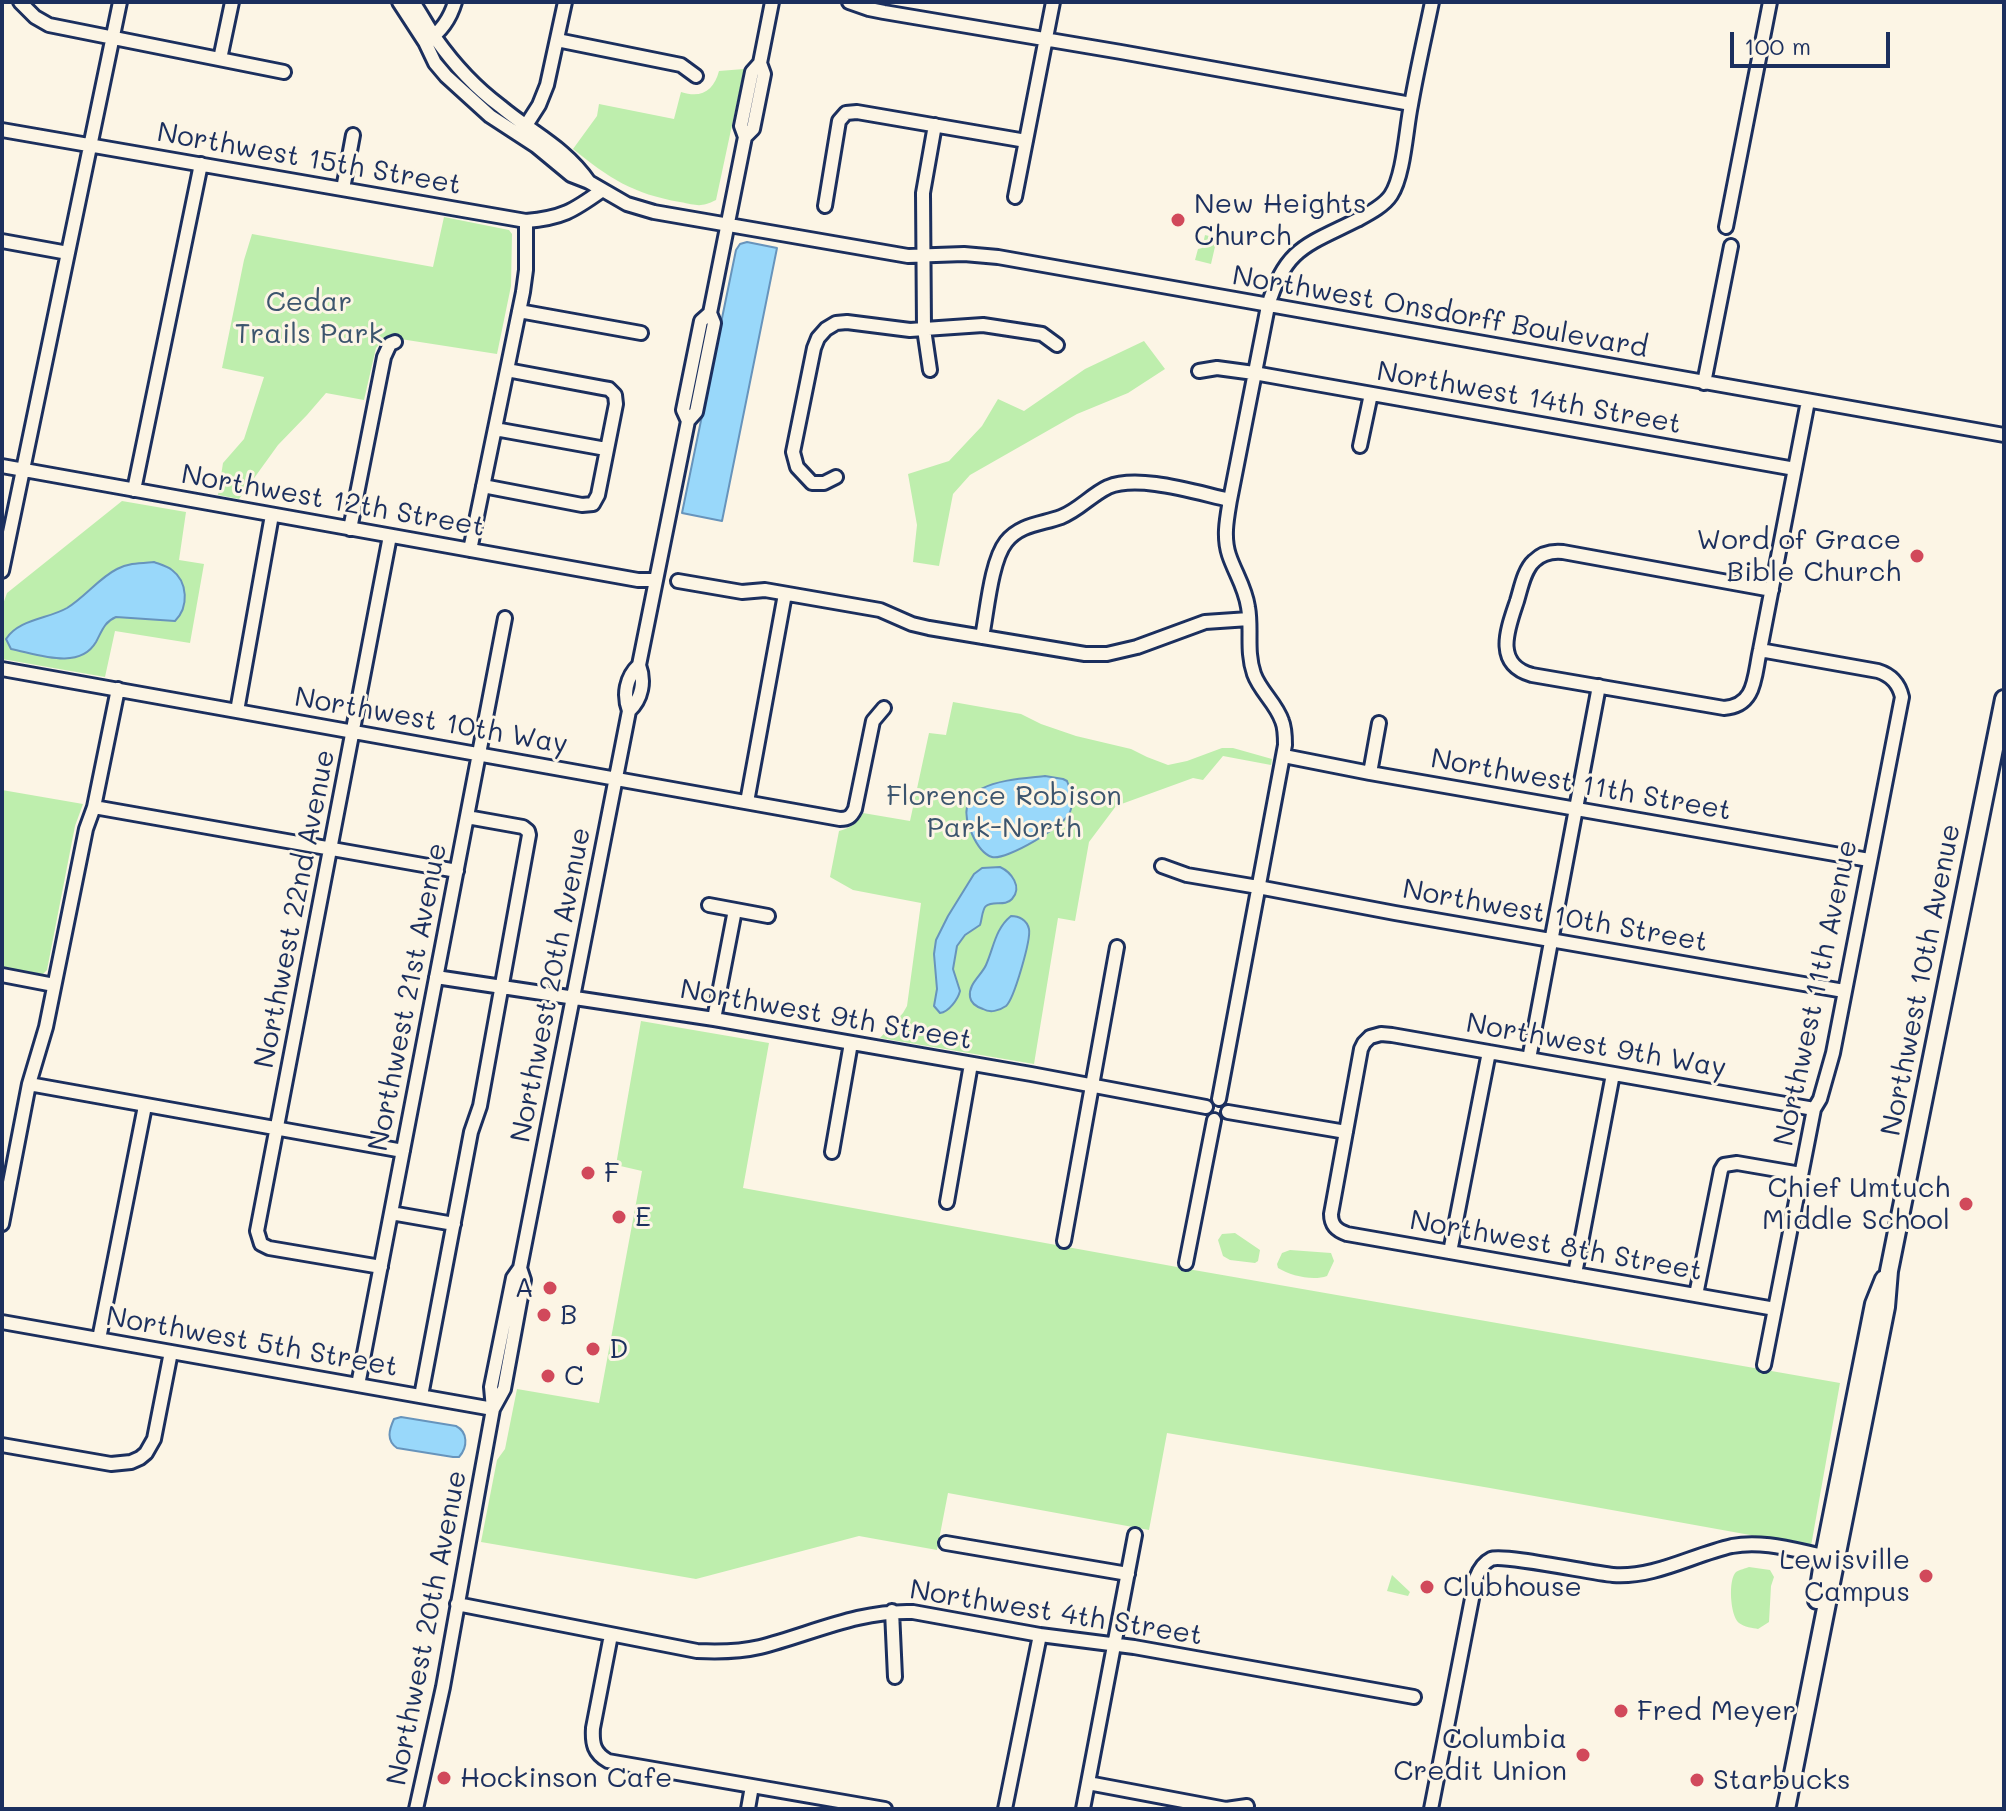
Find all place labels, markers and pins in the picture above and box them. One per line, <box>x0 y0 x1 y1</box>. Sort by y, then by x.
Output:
place label: New Heights Church <box>1194 187 1367 253</box>
marker: New Heights Church <box>1169 211 1187 229</box>
place label: Word of Grace Bible Church <box>1697 523 1901 589</box>
marker: Word of Grace Bible Church <box>1908 547 1926 565</box>
place label: F <box>604 1156 620 1190</box>
marker: F <box>579 1164 597 1182</box>
place label: Chief Umtuch Middle School <box>1762 1171 1950 1237</box>
marker: Chief Umtuch Middle School <box>1957 1195 1975 1213</box>
place label: E <box>635 1200 651 1234</box>
marker: E <box>610 1208 628 1226</box>
place label: A <box>515 1271 534 1305</box>
marker: A <box>541 1279 559 1297</box>
place label: B <box>560 1298 577 1332</box>
marker: B <box>535 1306 553 1324</box>
place label: D <box>609 1332 628 1366</box>
marker: D <box>584 1340 602 1358</box>
place label: C <box>564 1359 584 1393</box>
marker: C <box>539 1367 557 1385</box>
place label: Lewisville Campus <box>1779 1543 1910 1609</box>
marker: Lewisville Campus <box>1917 1567 1935 1585</box>
place label: Clubhouse <box>1443 1570 1582 1604</box>
marker: Clubhouse <box>1418 1578 1436 1596</box>
place label: Fred Meyer <box>1637 1694 1796 1728</box>
marker: Fred Meyer <box>1612 1702 1630 1720</box>
place label: Columbia Credit Union <box>1393 1722 1567 1788</box>
marker: Columbia Credit Union <box>1574 1746 1592 1764</box>
place label: Hockinson Cafe <box>460 1761 672 1795</box>
place label: Starbucks <box>1713 1763 1851 1797</box>
marker: Hockinson Cafe <box>435 1769 453 1787</box>
marker: Starbucks <box>1688 1771 1706 1789</box>

